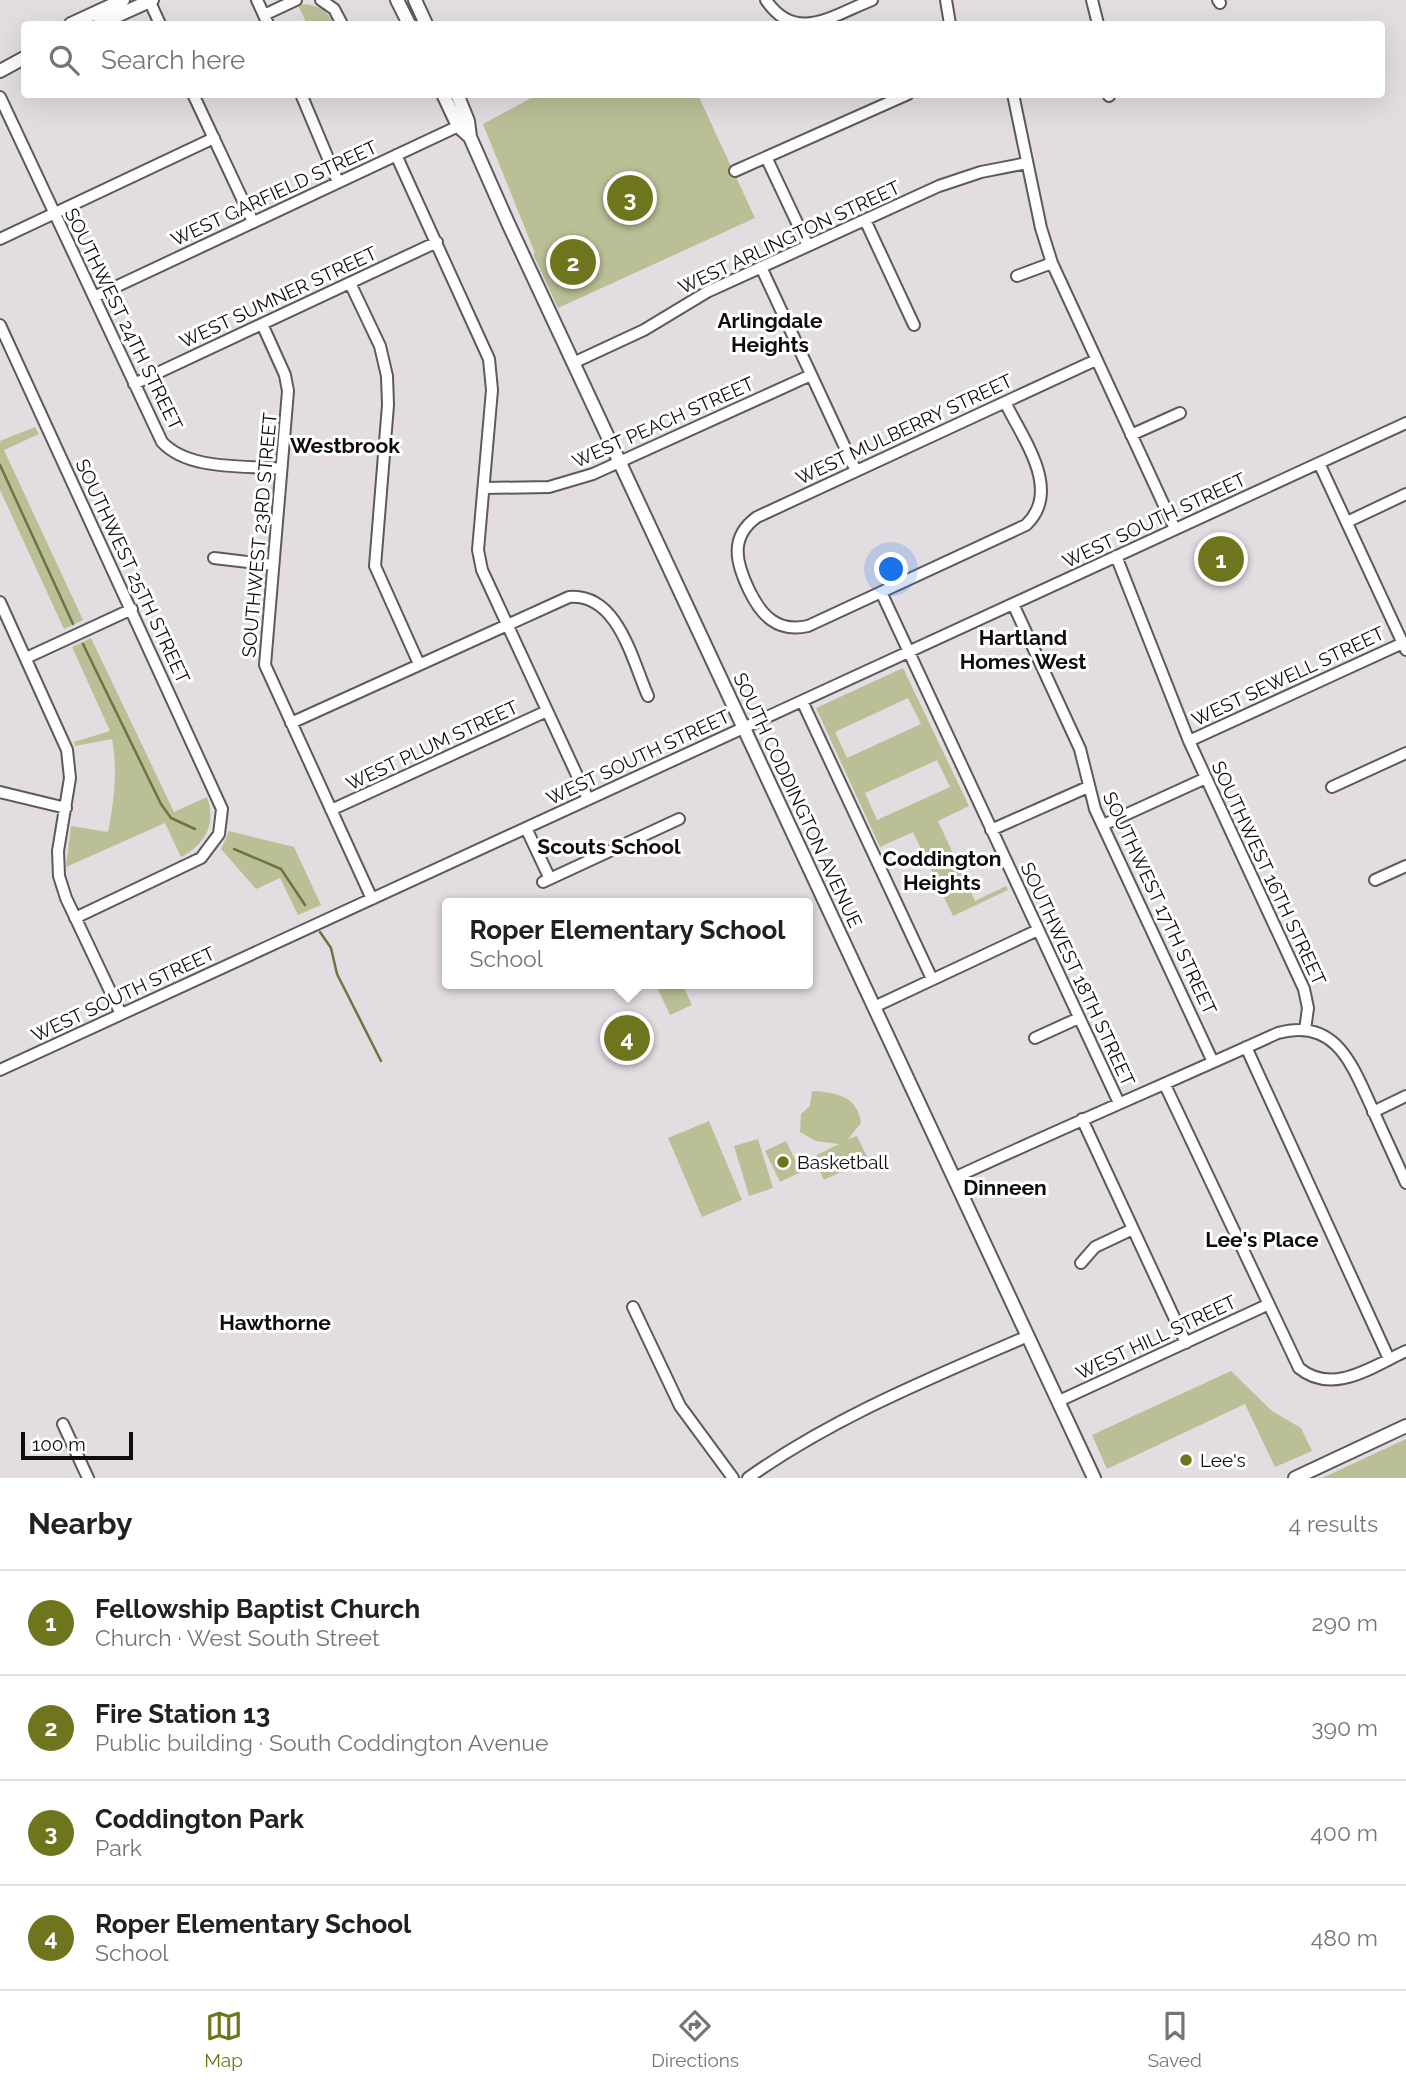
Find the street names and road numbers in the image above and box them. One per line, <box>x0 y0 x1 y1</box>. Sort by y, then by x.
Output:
street label: WEST GARFIELD STREET <box>167 135 381 250</box>
street label: WEST ARLINGTON STREET <box>675 176 904 298</box>
street label: SOUTHWEST 24TH STREET <box>61 204 188 434</box>
street label: WEST SUMNER STREET <box>176 241 380 352</box>
street label: WEST MULBERRY STREET <box>792 369 1016 489</box>
street label: WEST PEACH STREET <box>569 372 758 472</box>
street label: SOUTHWEST 23RD STREET <box>237 411 281 658</box>
street label: SOUTHWEST 25TH STREET <box>71 455 195 687</box>
street label: WEST SOUTH STREET <box>1059 468 1249 572</box>
street label: WEST SEWELL STREET <box>1188 621 1388 730</box>
street label: SOUTH CODDINGTON AVENUE <box>729 669 867 931</box>
street label: WEST PLUM STREET <box>343 695 522 795</box>
street label: WEST SOUTH STREET <box>543 705 733 809</box>
street label: SOUTHWEST 16TH STREET <box>1207 757 1331 989</box>
street label: SOUTHWEST 17TH STREET <box>1099 788 1222 1018</box>
street label: SOUTHWEST 18TH STREET <box>1016 859 1140 1090</box>
street label: WEST SOUTH STREET <box>28 942 218 1046</box>
street label: WEST HILL STREET <box>1072 1290 1240 1384</box>

